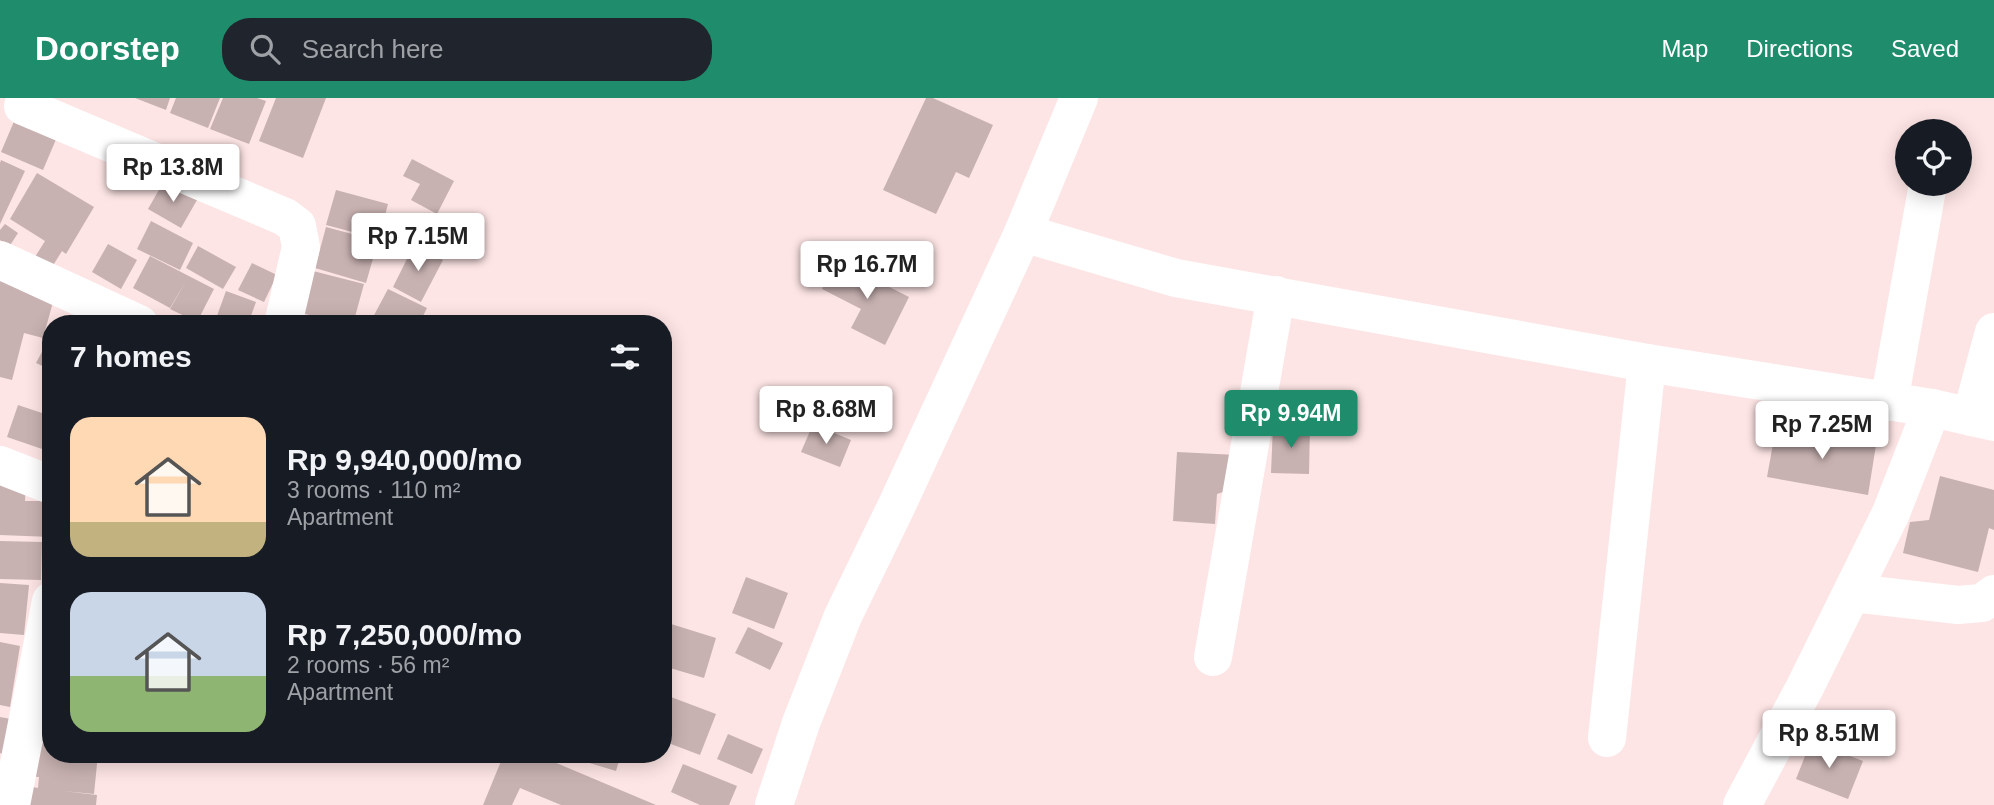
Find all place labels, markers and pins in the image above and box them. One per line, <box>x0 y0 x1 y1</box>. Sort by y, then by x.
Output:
pin: Rp 13.8M <box>101 144 245 204</box>
pin: Rp 7.15M <box>346 214 490 273</box>
pin: Rp 16.7M <box>795 242 939 301</box>
pin: Rp 8.68M <box>754 386 898 446</box>
pin: Rp 9.94M <box>1219 390 1363 450</box>
pin: Rp 7.25M <box>1750 402 1894 461</box>
pin: Rp 8.51M <box>1757 710 1901 770</box>

